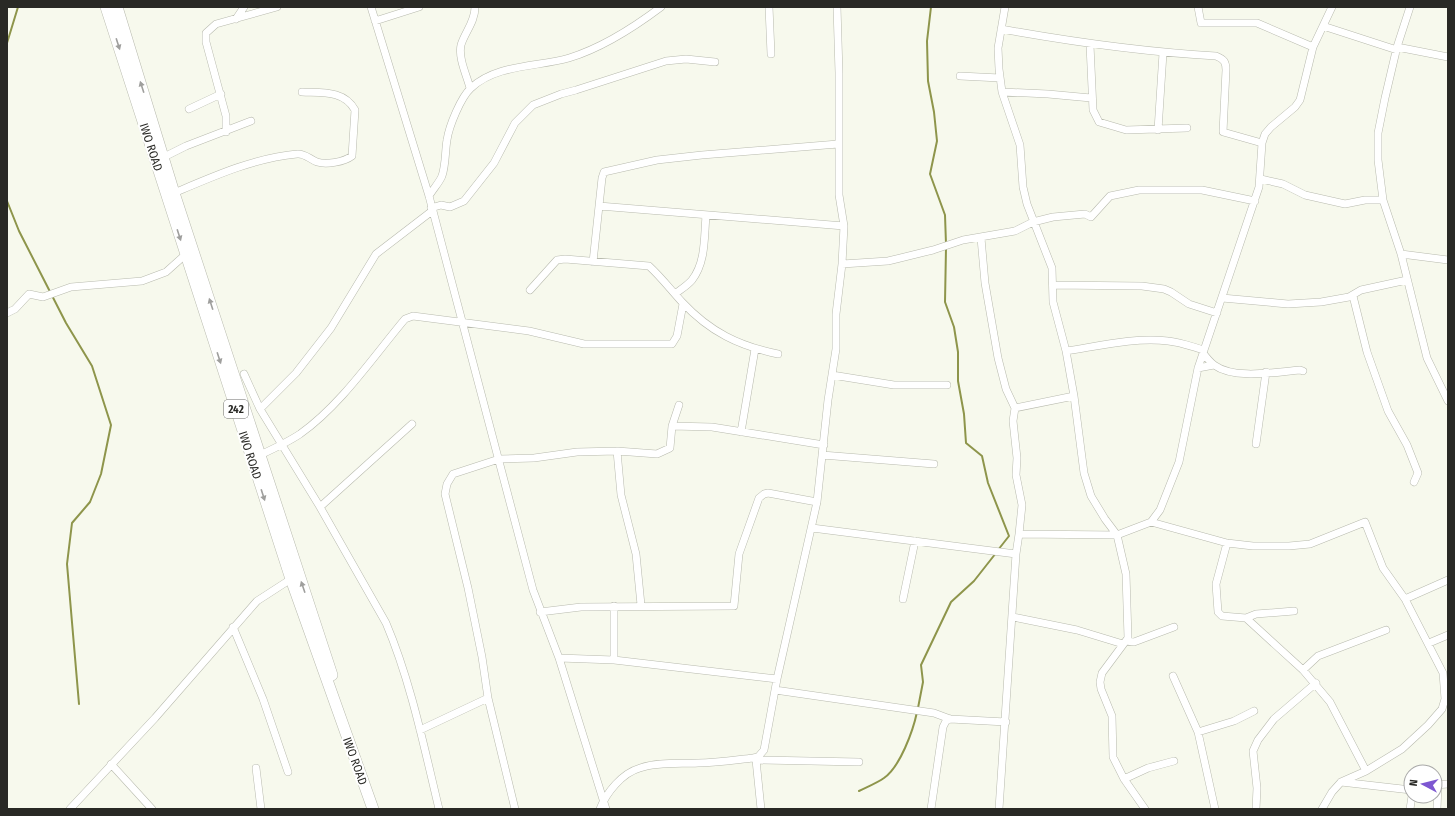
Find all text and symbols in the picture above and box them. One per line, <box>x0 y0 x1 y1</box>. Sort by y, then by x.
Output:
one-way arrow <box>115 38 121 50</box>
one-way arrow <box>139 80 145 92</box>
street label: IWO ROAD <box>137 121 165 173</box>
one-way arrow <box>176 229 182 241</box>
one-way arrow <box>207 298 213 310</box>
one-way arrow <box>216 353 222 365</box>
road number: 242 <box>224 400 248 418</box>
street label: IWO ROAD <box>236 429 264 481</box>
one-way arrow <box>260 490 266 502</box>
one-way arrow <box>299 581 305 593</box>
street label: IWO ROAD <box>340 735 370 787</box>
north arrow <box>1403 764 1443 804</box>
text: N <box>1407 779 1420 787</box>

